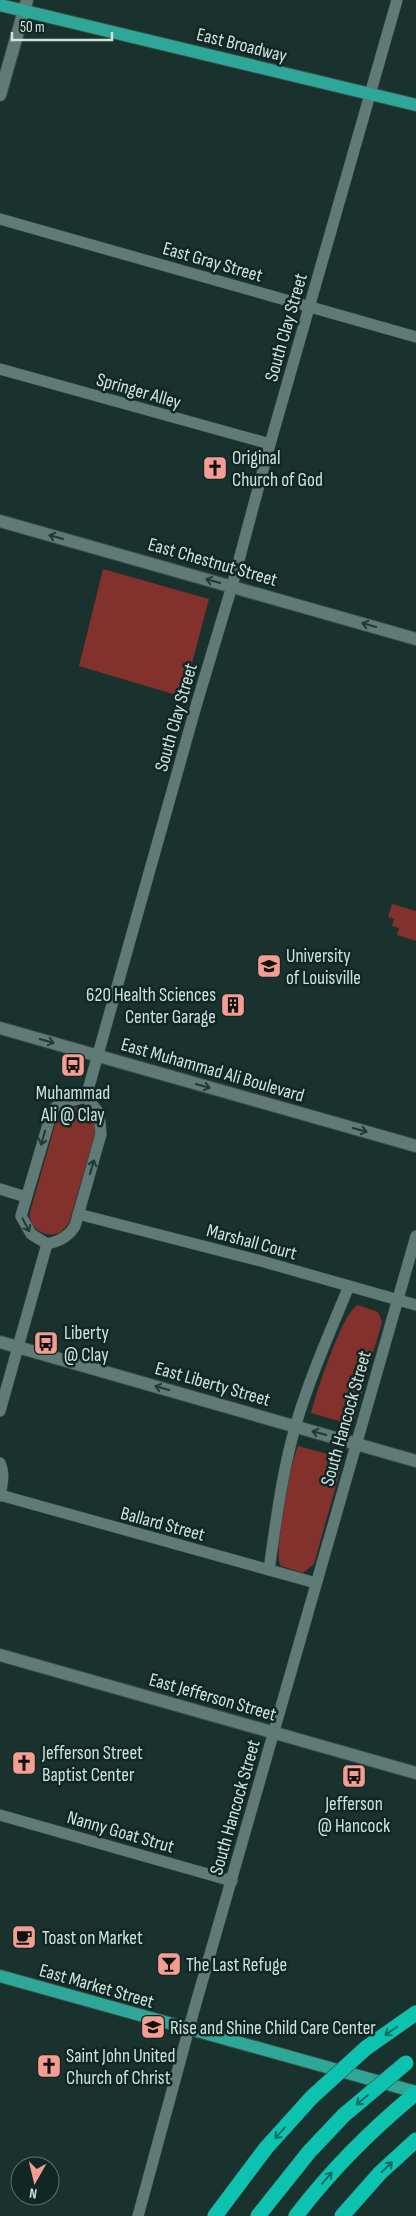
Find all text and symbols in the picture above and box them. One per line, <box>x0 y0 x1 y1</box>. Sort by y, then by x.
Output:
scale bar <box>12 10 112 42</box>
text: 50 m <box>20 18 45 37</box>
street label: East Broadway <box>194 23 290 68</box>
street label: East Gray Street <box>160 237 265 288</box>
street label: South Clay Street <box>260 271 313 384</box>
street label: Springer Alley <box>94 368 184 415</box>
place label: Original Church of God <box>232 447 323 492</box>
church icon: Original Church of God <box>202 455 228 481</box>
one-way arrow <box>49 531 65 541</box>
street label: East Chestnut Street <box>145 533 280 592</box>
one-way arrow <box>205 575 221 585</box>
one-way arrow <box>362 620 378 630</box>
street label: South Clay Street <box>150 661 203 774</box>
place label: University of Louisville <box>286 945 361 990</box>
school or university icon: University of Louisville <box>256 953 282 979</box>
place label: 620 Health Sciences Center Garage <box>86 984 216 1029</box>
building icon: 620 Health Sciences Center Garage <box>220 992 246 1018</box>
street label: East Muhammad Ali Boulevard <box>118 1033 307 1108</box>
one-way arrow <box>38 1037 54 1047</box>
bus stop icon: Muhammad Ali @ Clay <box>60 1052 86 1078</box>
one-way arrow <box>195 1081 211 1091</box>
place label: Muhammad Ali @ Clay <box>36 1082 110 1127</box>
one-way arrow <box>351 1125 367 1135</box>
one-way arrow <box>38 1129 48 1145</box>
one-way arrow <box>87 1159 97 1175</box>
one-way arrow <box>21 1217 31 1232</box>
street label: Marshall Court <box>204 1219 299 1266</box>
place label: Liberty @ Clay <box>64 1322 110 1367</box>
bus stop icon: Liberty @ Clay <box>33 1330 59 1356</box>
street label: South Hancock Street <box>316 1348 377 1489</box>
street label: East Liberty Street <box>152 1357 273 1412</box>
one-way arrow <box>155 1383 171 1393</box>
one-way arrow <box>311 1428 327 1437</box>
street label: Ballard Street <box>118 1502 208 1547</box>
street label: East Jefferson Street <box>146 1668 279 1727</box>
street label: South Hancock Street <box>205 1737 266 1878</box>
place label: Jefferson Street Baptist Center <box>41 1742 143 1787</box>
church icon: Jefferson Street Baptist Center <box>11 1750 37 1776</box>
bus stop icon: Jefferson @ Hancock <box>341 1763 367 1789</box>
place label: Jefferson @ Hancock <box>318 1793 391 1838</box>
street label: Nanny Goat Strut <box>64 1806 177 1859</box>
cafe icon: Toast on Market <box>11 1924 37 1950</box>
place label: Toast on Market <box>42 1927 143 1950</box>
bar icon: The Last Refuge <box>156 1951 182 1977</box>
place label: The Last Refuge <box>186 1954 287 1977</box>
street label: East Market Street <box>37 1959 157 2014</box>
school or university icon: Rise and Shine Child Care Center <box>140 2014 166 2040</box>
place label: Rise and Shine Child Care Center <box>170 2017 376 2040</box>
one-way arrow <box>384 2026 398 2036</box>
place label: Saint John United Church of Christ <box>66 2045 175 2090</box>
church icon: Saint John United Church of Christ <box>36 2053 62 2079</box>
one-way arrow <box>355 2095 368 2106</box>
one-way arrow <box>274 2127 286 2139</box>
north arrow <box>10 2156 60 2206</box>
one-way arrow <box>380 2161 393 2173</box>
one-way arrow <box>321 2172 333 2185</box>
text: N <box>28 2184 38 2202</box>

